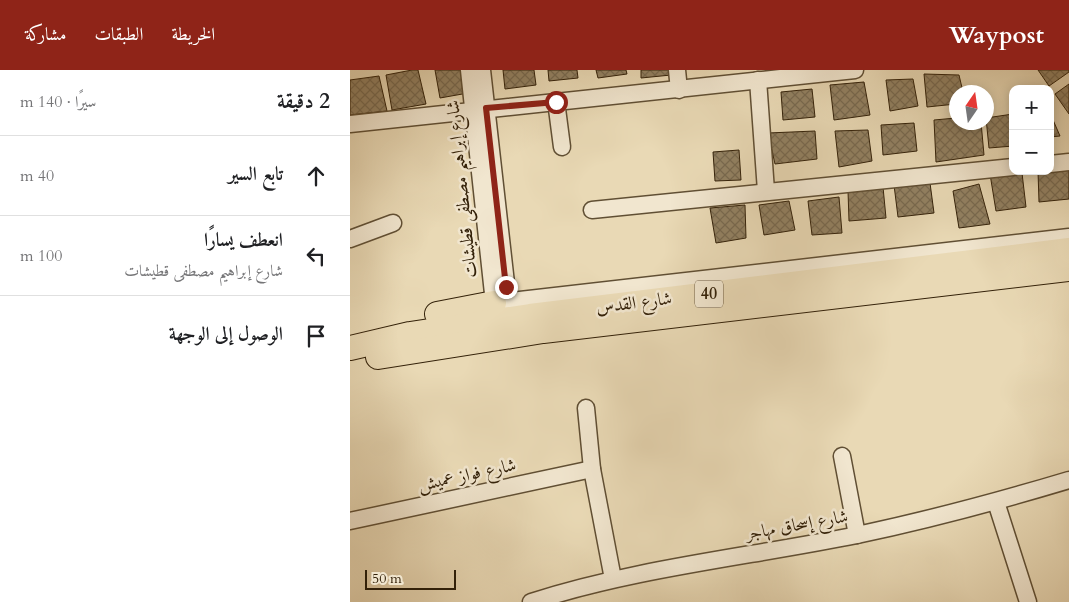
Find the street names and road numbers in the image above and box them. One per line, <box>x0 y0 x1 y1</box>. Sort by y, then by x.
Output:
street label: شارع إبراهيم مصطفى قطيشات <box>440 98 489 279</box>
road number: 40 <box>695 280 723 308</box>
street label: شارع القدس <box>595 286 674 322</box>
street label: شارع فواز عميش <box>415 452 519 500</box>
street label: شارع إسحاق مهاجر <box>742 504 850 549</box>

